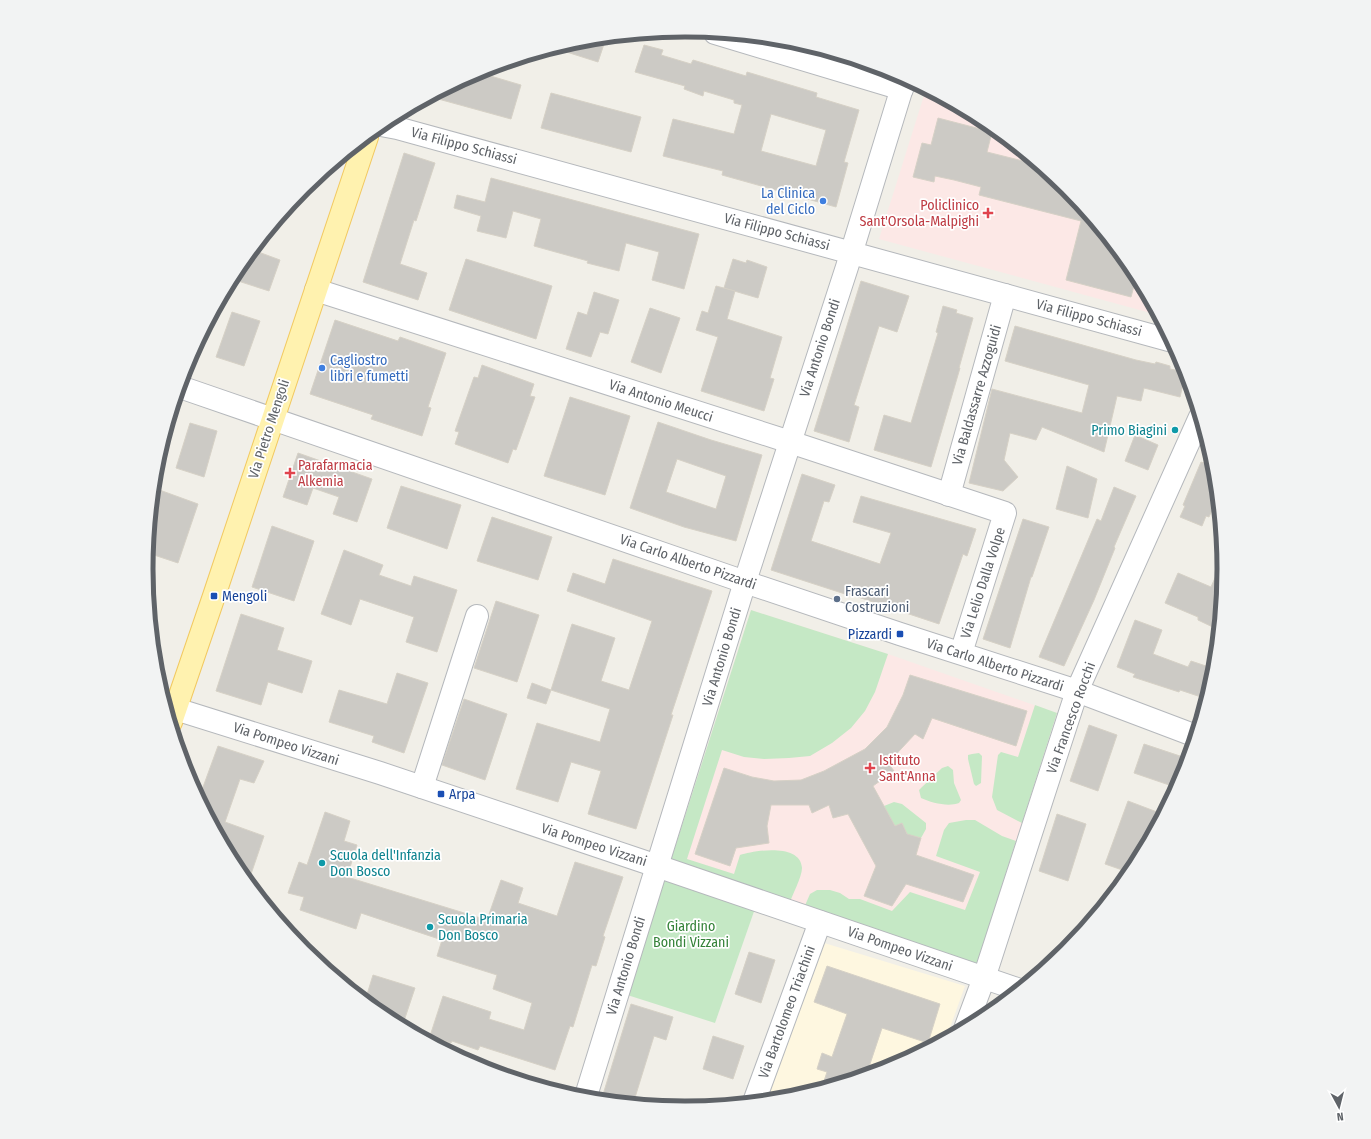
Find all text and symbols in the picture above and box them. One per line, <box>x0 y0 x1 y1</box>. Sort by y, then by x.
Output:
street label: Via Filippo Schiassi <box>409 124 519 168</box>
place label: La Clinica del Ciclo <box>761 185 815 218</box>
marker: La Clinica del Ciclo <box>818 196 828 206</box>
place label: Policlinico Sant'Orsola-Malpighi <box>859 197 979 230</box>
marker: Policlinico Sant'Orsola-Malpighi <box>982 207 994 219</box>
street label: Via Filippo Schiassi <box>722 210 832 254</box>
street label: Via Filippo Schiassi <box>1034 296 1144 340</box>
street label: Via Antonio Bondi <box>796 297 844 399</box>
street label: Via Baldassarre Azzoguidi <box>949 323 1005 467</box>
place label: Cagliostro libri e fumetti <box>330 352 409 385</box>
marker: Cagliostro libri e fumetti <box>317 363 327 373</box>
street label: Via Antonio Meucci <box>607 376 715 426</box>
street label: Via Pietro Mengoli <box>245 377 293 481</box>
place label: Primo Biagini <box>1091 422 1167 439</box>
marker: Primo Biagini <box>1170 425 1180 435</box>
place label: Parafarmacia Alkemia <box>298 457 373 490</box>
marker: Parafarmacia Alkemia <box>285 468 295 478</box>
street label: Via Lelio Dalla Volpe <box>957 525 1009 641</box>
street label: Via Carlo Alberto Pizzardi <box>618 531 758 593</box>
place label: Frascari Costruzioni <box>845 583 909 616</box>
place label: Mengoli <box>222 588 267 605</box>
marker: Mengoli <box>209 591 219 601</box>
marker: Frascari Costruzioni <box>832 594 842 604</box>
street label: Via Antonio Bondi <box>699 606 745 708</box>
place label: Pizzardi <box>848 626 892 643</box>
marker: Pizzardi <box>895 629 905 639</box>
street label: Via Carlo Alberto Pizzardi <box>924 635 1066 695</box>
street label: Via Francesco Rocchi <box>1043 660 1099 776</box>
street label: Via Pompeo Vizzani <box>231 719 341 769</box>
place label: Istituto Sant'Anna <box>879 752 936 785</box>
marker: Istituto Sant'Anna <box>864 762 876 774</box>
place label: Arpa <box>449 786 476 803</box>
marker: Arpa <box>436 789 446 799</box>
street label: Via Pompeo Vizzani <box>539 820 649 870</box>
place label: Scuola dell'Infanzia Don Bosco <box>330 847 441 880</box>
marker: Scuola dell'Infanzia Don Bosco <box>317 858 327 868</box>
place label: Scuola Primaria Don Bosco <box>438 911 528 944</box>
street label: Via Antonio Bondi <box>603 915 649 1017</box>
park label: Giardino Bondi Vizzani <box>653 918 729 951</box>
marker: Scuola Primaria Don Bosco <box>425 922 435 932</box>
street label: Via Pompeo Vizzani <box>845 923 955 975</box>
street label: Via Bartolomeo Triachini <box>755 943 819 1081</box>
north arrow <box>1319 1087 1359 1127</box>
text: N <box>1336 1110 1344 1123</box>

